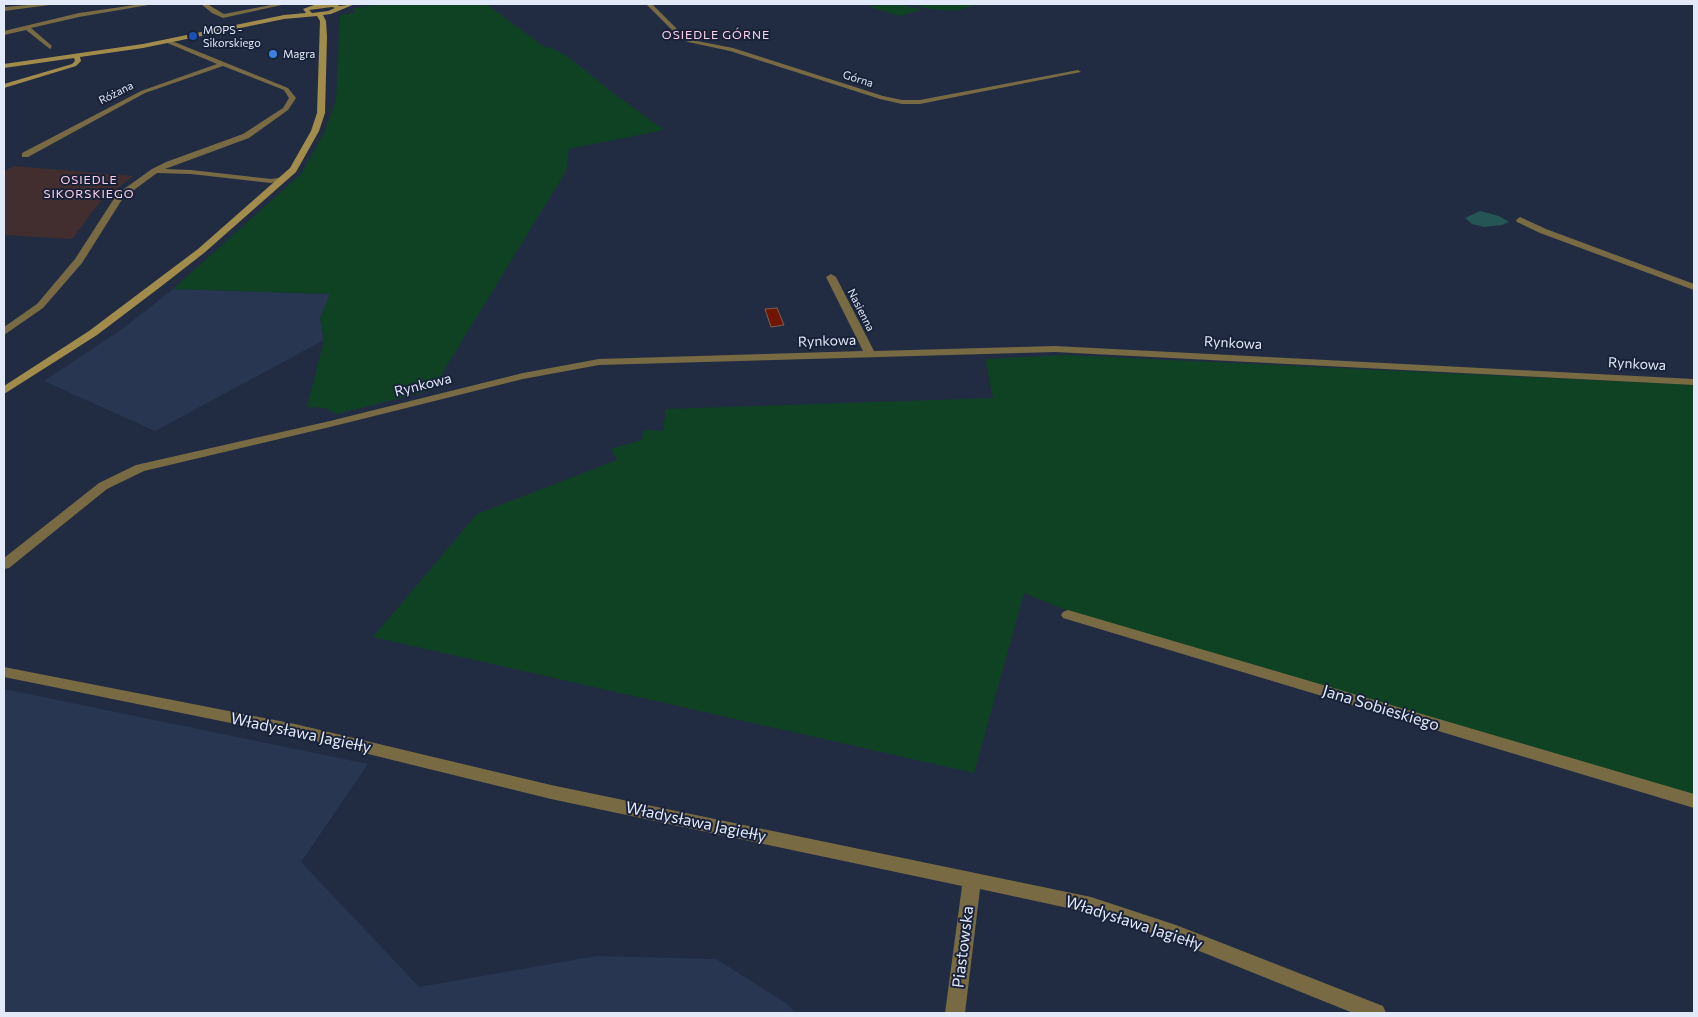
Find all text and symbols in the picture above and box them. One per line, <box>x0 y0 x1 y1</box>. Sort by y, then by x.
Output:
place label: MOPS - Sikorskiego <box>203 23 261 49</box>
district label: OSIEDLE GÓRNE <box>660 28 772 42</box>
marker: MOPS - Sikorskiego <box>187 30 199 42</box>
place label: Magra <box>283 47 315 61</box>
marker: Magra <box>267 48 279 60</box>
street label: Górna <box>841 68 875 90</box>
street label: Różana <box>97 79 135 107</box>
district label: OSIEDLE SIKORSKIEGO <box>42 173 136 201</box>
street label: Nasienna <box>845 286 877 334</box>
street label: Rynkowa <box>798 332 856 350</box>
street label: Rynkowa <box>1203 333 1263 353</box>
street label: Rynkowa <box>1607 354 1667 374</box>
street label: Rynkowa <box>393 370 453 400</box>
street label: Jana Sobieskiego <box>1320 681 1442 735</box>
street label: Władysława Jagiełły <box>229 709 373 757</box>
street label: Władysława Jagiełły <box>624 798 768 846</box>
street label: Władysława Jagiełły <box>1063 892 1205 954</box>
street label: Piastowska <box>948 905 978 989</box>

